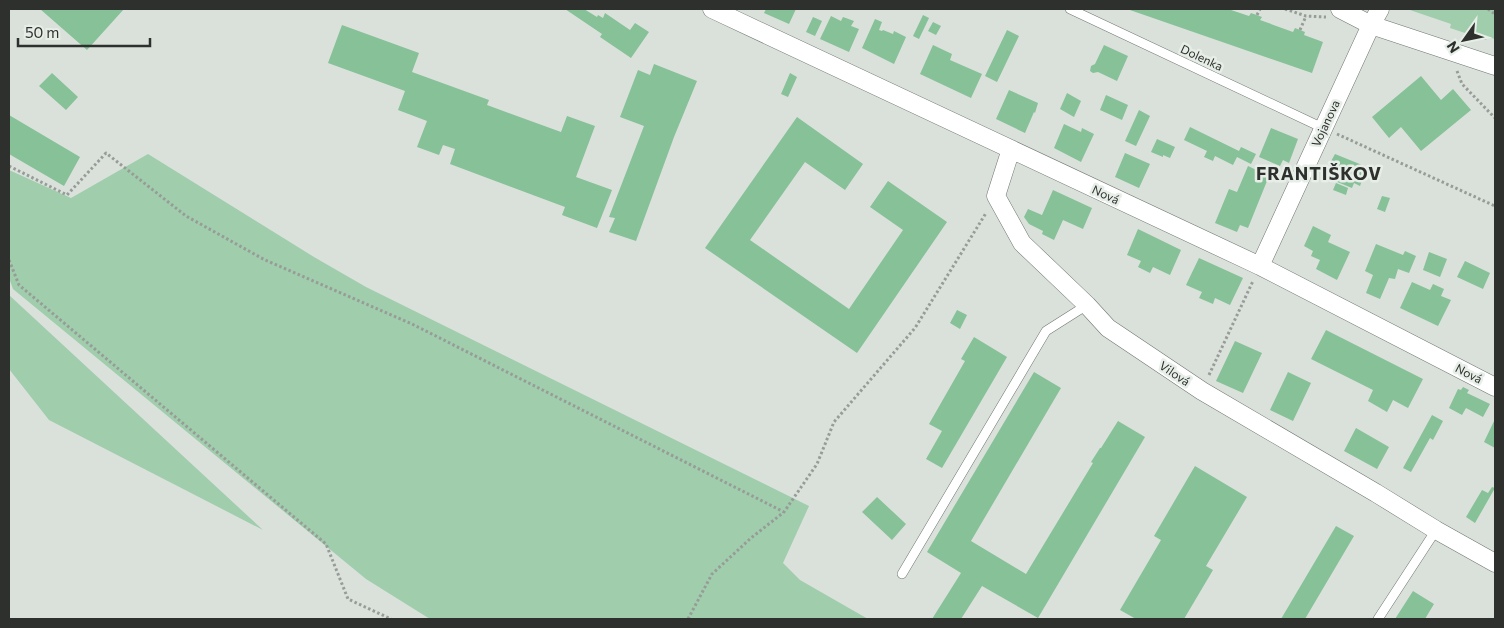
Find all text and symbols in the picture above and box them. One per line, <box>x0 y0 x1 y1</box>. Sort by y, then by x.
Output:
scale bar <box>18 15 150 47</box>
north arrow <box>1439 15 1489 65</box>
text: 50 m <box>25 23 59 41</box>
text: N <box>1443 38 1463 56</box>
street label: Dolenka <box>1179 41 1225 73</box>
street label: Vojanova <box>1308 97 1342 149</box>
district label: FRANTIŠKOV <box>1256 162 1382 184</box>
street label: Nová <box>1090 182 1122 206</box>
street label: Vilová <box>1157 358 1193 388</box>
street label: Nová <box>1453 360 1485 386</box>

